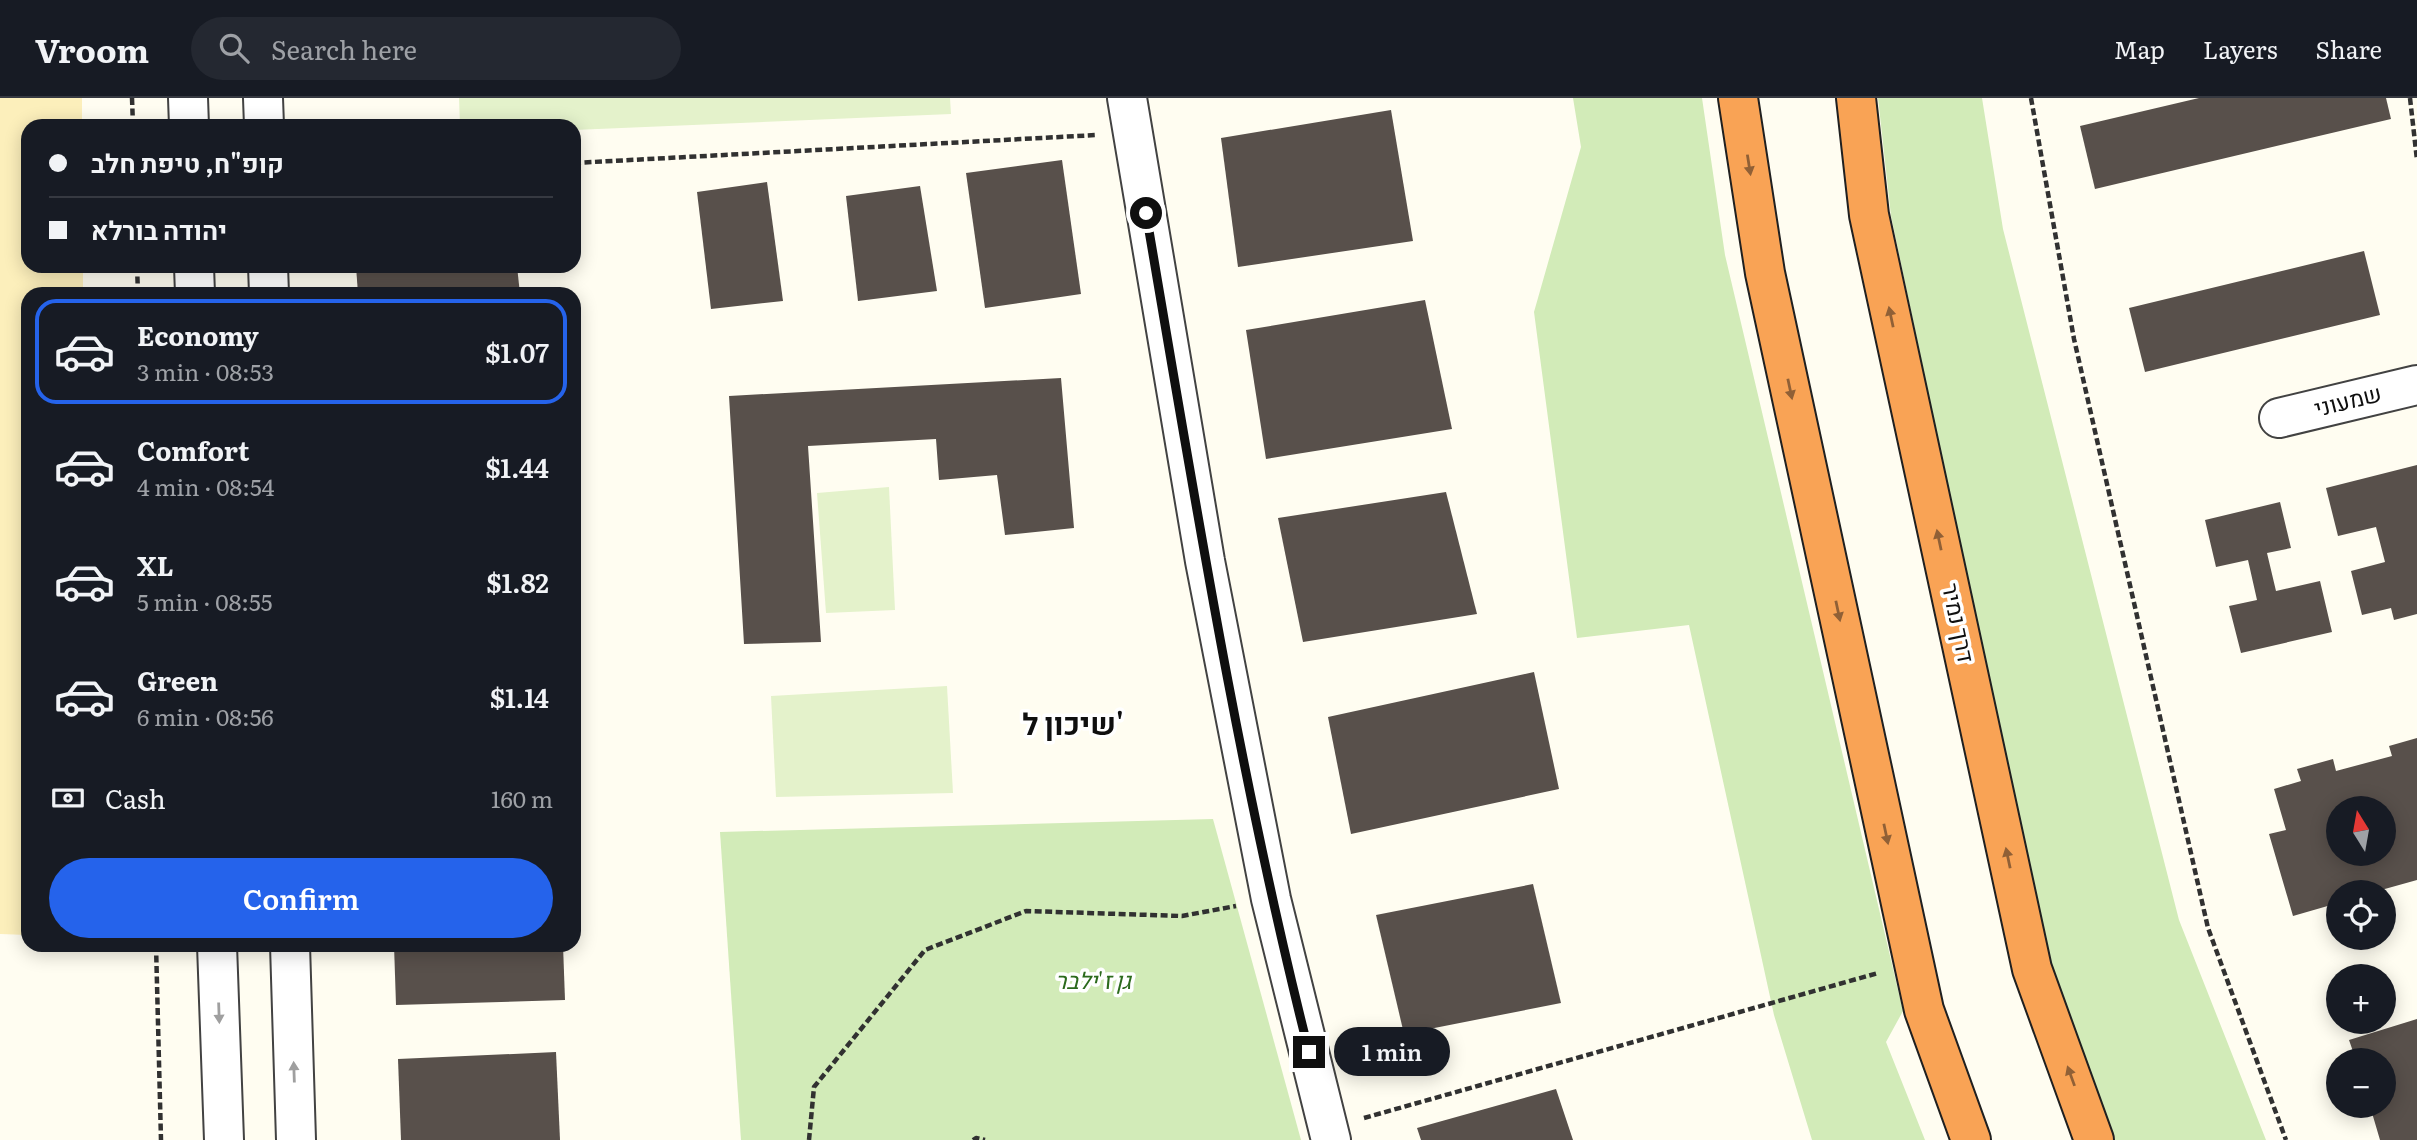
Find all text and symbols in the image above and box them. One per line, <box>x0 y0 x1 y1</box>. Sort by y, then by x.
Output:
search box <box>191 17 681 80</box>
text: Vroom <box>35 24 149 73</box>
icon: search <box>215 29 253 67</box>
text: Search here <box>271 29 417 68</box>
text: Map <box>2114 31 2165 66</box>
text: Layers <box>2203 31 2277 66</box>
text: Share <box>2315 31 2382 66</box>
text: קופ"ח, טיפת חלב <box>91 142 284 181</box>
one-way arrow <box>1743 155 1754 177</box>
route start <box>1130 197 1162 229</box>
text: יהודה בורלא <box>91 209 227 248</box>
one-way arrow <box>1886 306 1897 328</box>
text: Economy <box>137 315 259 354</box>
icon: car <box>53 320 116 383</box>
text: $1.07 <box>485 332 549 371</box>
text: 3 min · 08:53 <box>137 354 274 388</box>
street label: שמעוני <box>2310 374 2385 424</box>
one-way arrow <box>1785 378 1796 400</box>
text: Comfort <box>137 430 249 469</box>
icon: car <box>53 435 116 498</box>
text: $1.44 <box>485 447 549 486</box>
text: 4 min · 08:54 <box>137 469 274 503</box>
one-way arrow <box>1934 529 1945 551</box>
text: XL <box>137 545 174 584</box>
icon: car <box>53 550 116 613</box>
text: $1.82 <box>486 562 549 601</box>
street label: דרך נמיר <box>1935 580 1985 665</box>
text: 5 min · 08:55 <box>137 584 272 618</box>
one-way arrow <box>1833 600 1844 622</box>
text: Green <box>137 660 218 699</box>
icon: car <box>53 665 116 728</box>
text: $1.14 <box>490 677 549 716</box>
text: 6 min · 08:56 <box>137 699 274 733</box>
district label: שיכון ל' <box>1022 700 1124 744</box>
text: Cash <box>105 778 166 817</box>
icon: cash <box>49 779 87 817</box>
text: 160 m <box>491 781 553 815</box>
north arrow <box>2326 796 2396 866</box>
map controls <box>2326 796 2396 1118</box>
one-way arrow <box>1881 823 1892 845</box>
one-way arrow <box>2003 847 2014 869</box>
button: Confirm <box>49 858 553 938</box>
button: locate <box>2326 880 2396 950</box>
park label: גן ז'ילבר <box>1055 962 1133 996</box>
button: + <box>2326 964 2396 1034</box>
one-way arrow <box>213 1002 224 1024</box>
callout: 1 min <box>1334 1028 1449 1076</box>
text: 1 min <box>1362 1034 1422 1068</box>
route end <box>1293 1036 1325 1068</box>
button: − <box>2326 1048 2396 1118</box>
one-way arrow <box>288 1061 299 1083</box>
one-way arrow <box>2065 1065 2076 1086</box>

